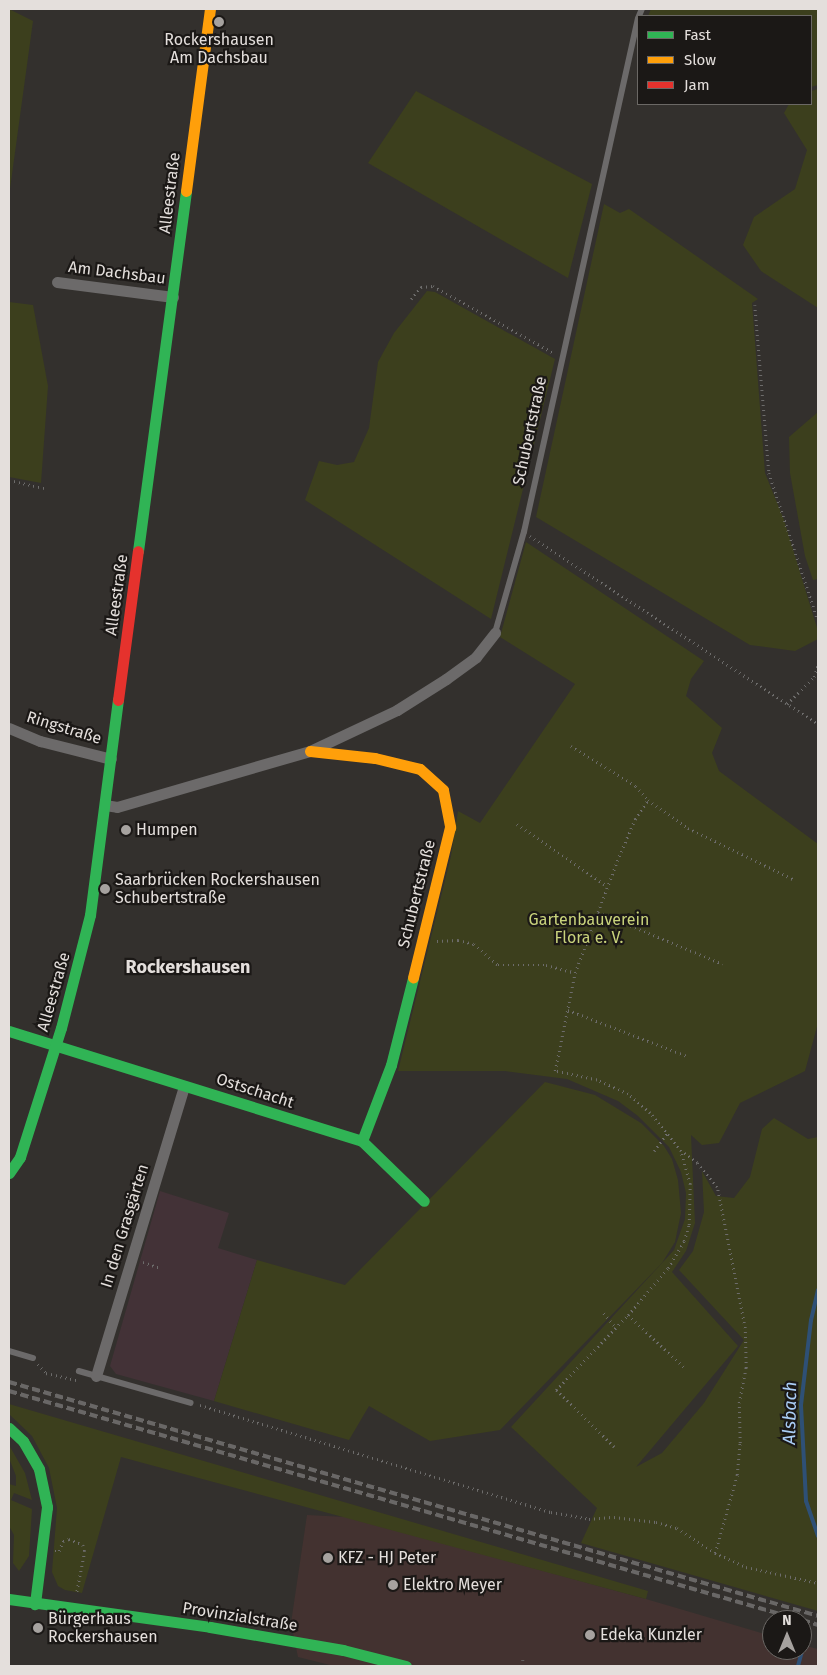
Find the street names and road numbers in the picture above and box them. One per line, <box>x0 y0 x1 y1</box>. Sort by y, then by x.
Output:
street label: Alleestraße <box>155 151 185 235</box>
street label: Am Dachsbau <box>67 258 167 288</box>
street label: Schubertstraße <box>509 375 551 487</box>
street label: Alleestraße <box>102 553 132 637</box>
street label: Ringstraße <box>24 707 104 749</box>
street label: Schubertstraße <box>394 838 440 950</box>
street label: Alleestraße <box>34 950 74 1034</box>
street label: Ostschacht <box>214 1069 296 1113</box>
street label: In den Grasgärten <box>97 1162 153 1290</box>
street label: Provinzialstraße <box>181 1598 299 1636</box>

